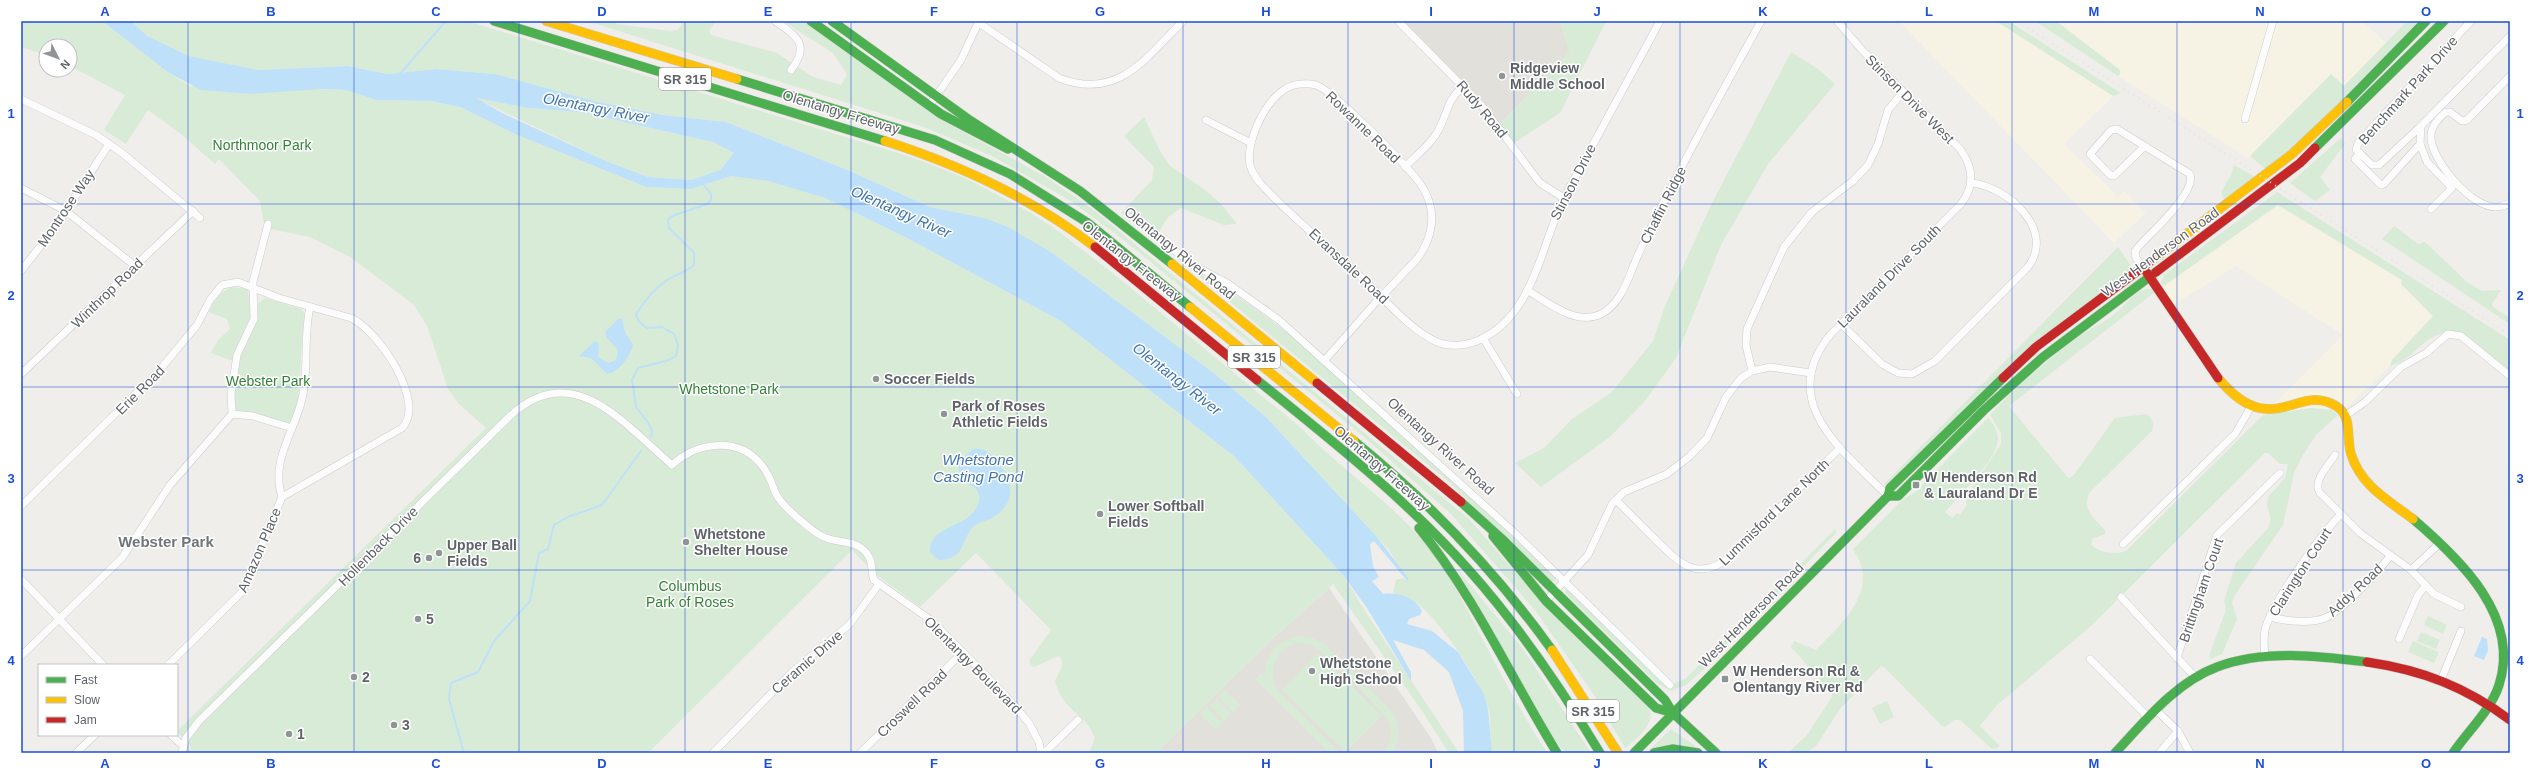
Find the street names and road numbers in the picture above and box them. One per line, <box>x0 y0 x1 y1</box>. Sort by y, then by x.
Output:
street label: Benchmark Park Drive <box>2355 32 2461 147</box>
street label: Stinson Drive West <box>1862 51 1958 147</box>
road number: SR 315 <box>659 68 711 90</box>
street label: Rudy Road <box>1453 77 1511 141</box>
street label: Olentangy Freeway <box>781 87 901 137</box>
street label: Rowanne Road <box>1323 88 1403 166</box>
street label: Stinson Drive <box>1547 141 1599 223</box>
street label: Chaffin Ridge <box>1637 164 1689 246</box>
street label: Montrose Way <box>34 166 98 250</box>
street label: Olentangy River Road <box>1121 203 1239 303</box>
street label: West Henderson Road <box>2098 204 2222 300</box>
street label: Olentangy Freeway <box>1079 217 1185 305</box>
street label: Lauraland Drive South <box>1834 221 1944 331</box>
street label: Evansdale Road <box>1306 225 1392 307</box>
street label: Winthrop Road <box>68 255 146 331</box>
road number: SR 315 <box>1228 346 1280 368</box>
street label: Erie Road <box>112 362 168 418</box>
street label: Olentangy River Road <box>1384 394 1498 498</box>
street label: Olentangy Freeway <box>1331 422 1433 514</box>
street label: Lummisford Lane North <box>1716 455 1832 569</box>
street label: Hollenback Drive <box>335 503 421 589</box>
street label: Amazon Place <box>234 505 284 595</box>
street label: Clarington Court <box>2266 525 2335 619</box>
street label: Brittingham Court <box>2176 536 2226 644</box>
street label: West Henderson Road <box>1695 559 1807 671</box>
street label: Addy Road <box>2324 561 2386 619</box>
street label: Olentangy Boulevard <box>921 613 1025 717</box>
street label: Ceramic Drive <box>768 627 846 697</box>
street label: Croswell Road <box>874 666 950 740</box>
road number: SR 315 <box>1567 700 1619 722</box>

